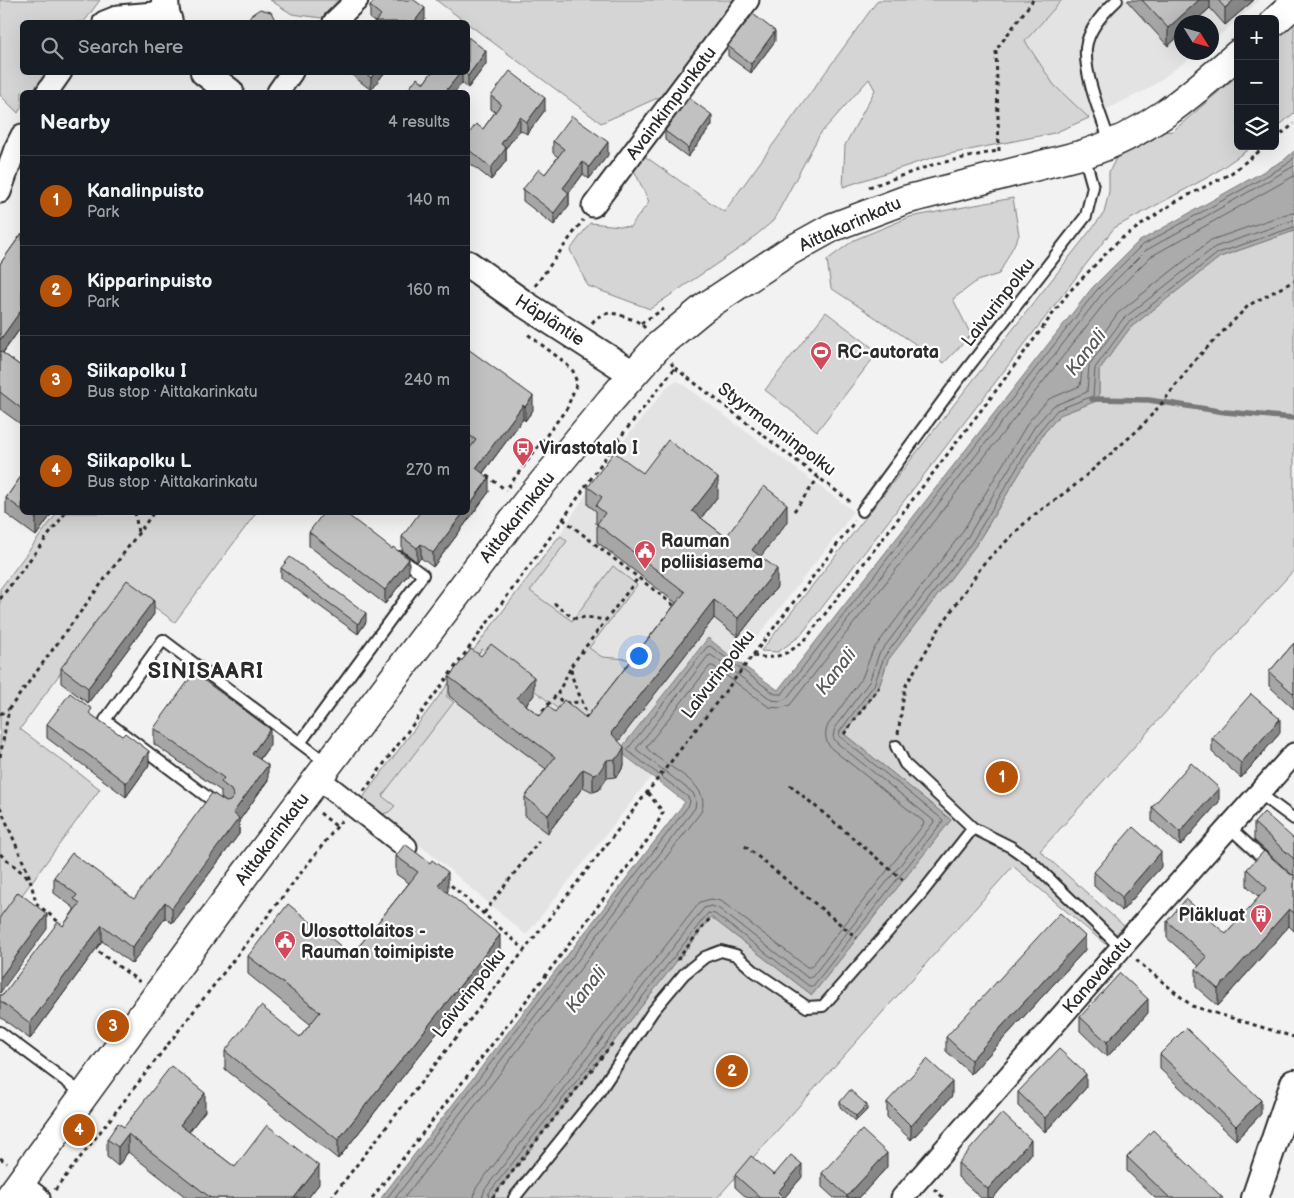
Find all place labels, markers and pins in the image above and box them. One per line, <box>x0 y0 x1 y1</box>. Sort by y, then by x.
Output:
sports icon: RC-autorata <box>809 340 833 371</box>
place label: RC-autorata <box>837 342 939 363</box>
bus stop icon: Virastotalo I <box>511 436 535 467</box>
place label: Virastotalo I <box>539 438 638 459</box>
place label: Rauman poliisiasema <box>661 531 763 573</box>
public building icon: Rauman poliisiasema <box>633 539 657 570</box>
pin: 1 <box>986 758 1018 796</box>
building icon: Pläkluat <box>1249 903 1273 934</box>
place label: Pläkluat <box>1178 905 1245 926</box>
place label: Ulosottolaitos - Rauman toimipiste <box>301 921 454 963</box>
public building icon: Ulosottolaitos - Rauman toimipiste <box>273 929 297 960</box>
pin: 3 <box>97 1007 129 1045</box>
pin: 2 <box>716 1052 748 1090</box>
pin: 4 <box>63 1111 95 1149</box>

